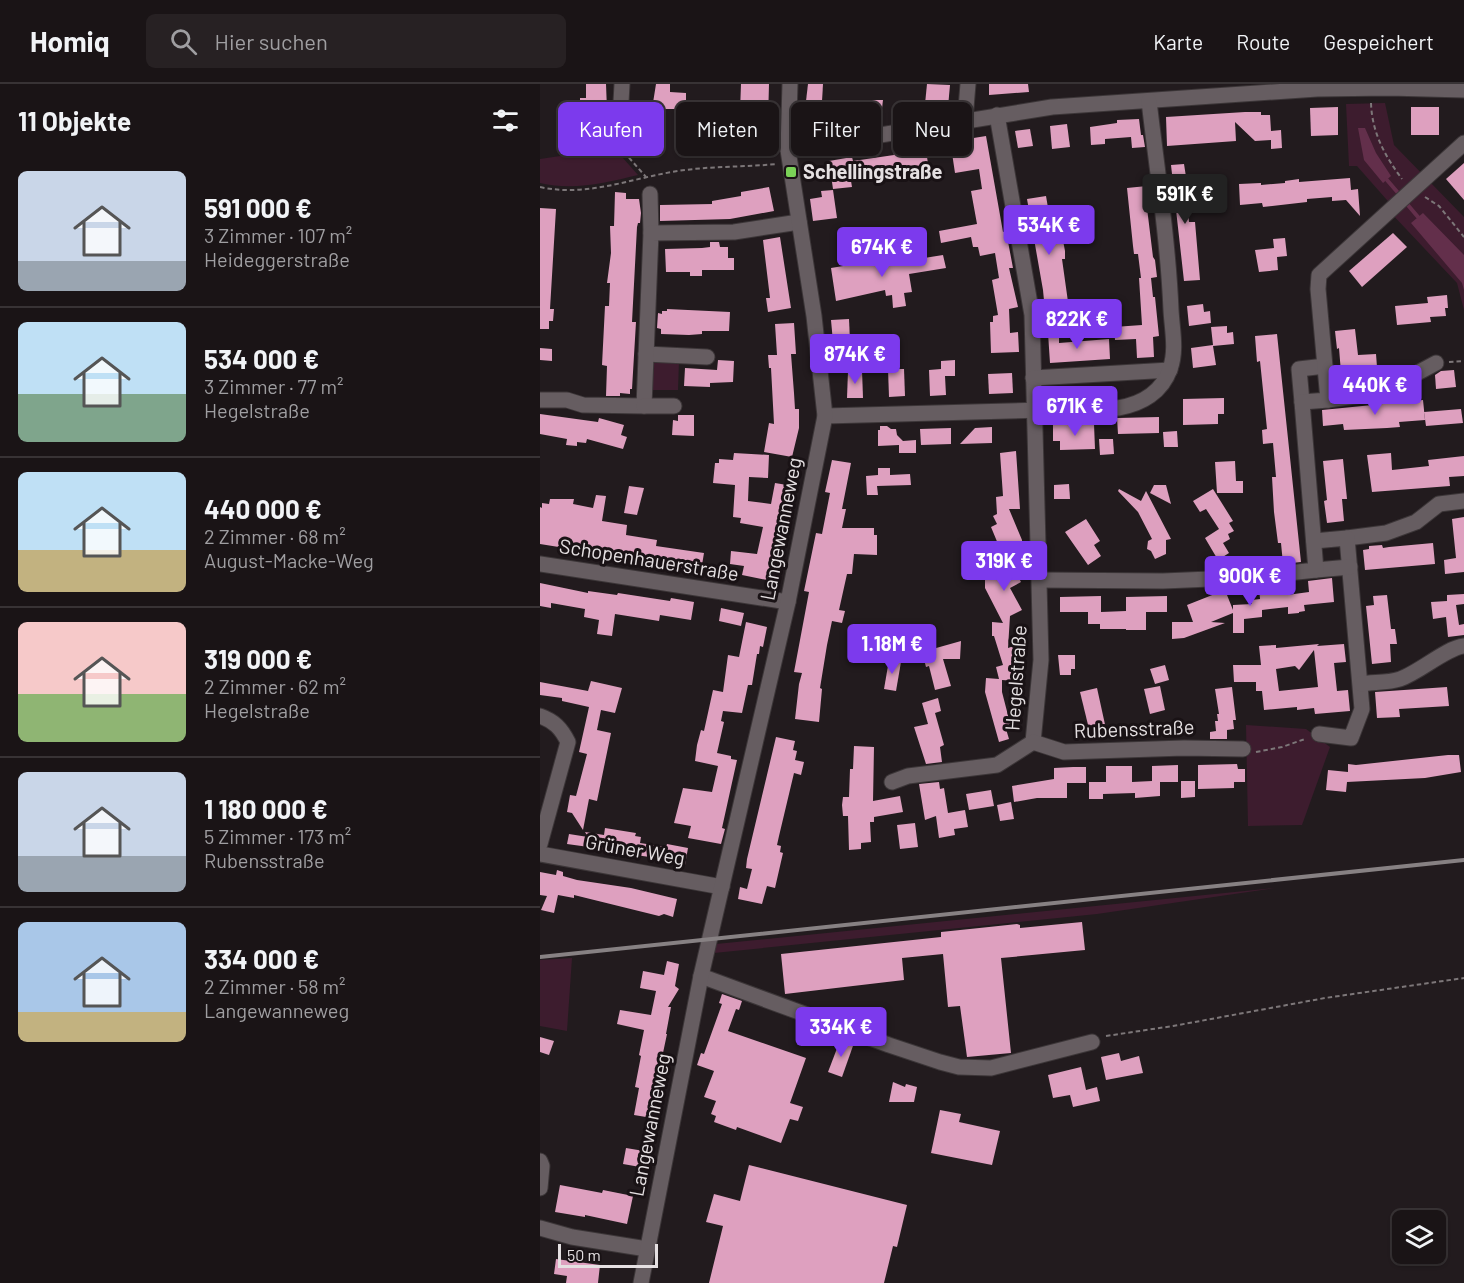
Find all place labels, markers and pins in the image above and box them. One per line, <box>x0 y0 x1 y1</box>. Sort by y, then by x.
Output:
place label: Schellingstraße <box>803 159 942 183</box>
marker: Schellingstraße <box>784 165 798 179</box>
pin: 591K € <box>1136 174 1234 225</box>
pin: 534K € <box>1000 205 1098 256</box>
pin: 674K € <box>833 227 931 278</box>
pin: 822K € <box>1028 299 1126 350</box>
pin: 874K € <box>806 334 904 385</box>
pin: 440K € <box>1326 365 1424 416</box>
pin: 671K € <box>1026 386 1124 437</box>
pin: 319K € <box>955 541 1053 592</box>
pin: 900K € <box>1201 556 1299 607</box>
pin: 1.18M € <box>837 624 947 675</box>
pin: 334K € <box>792 1007 890 1058</box>

